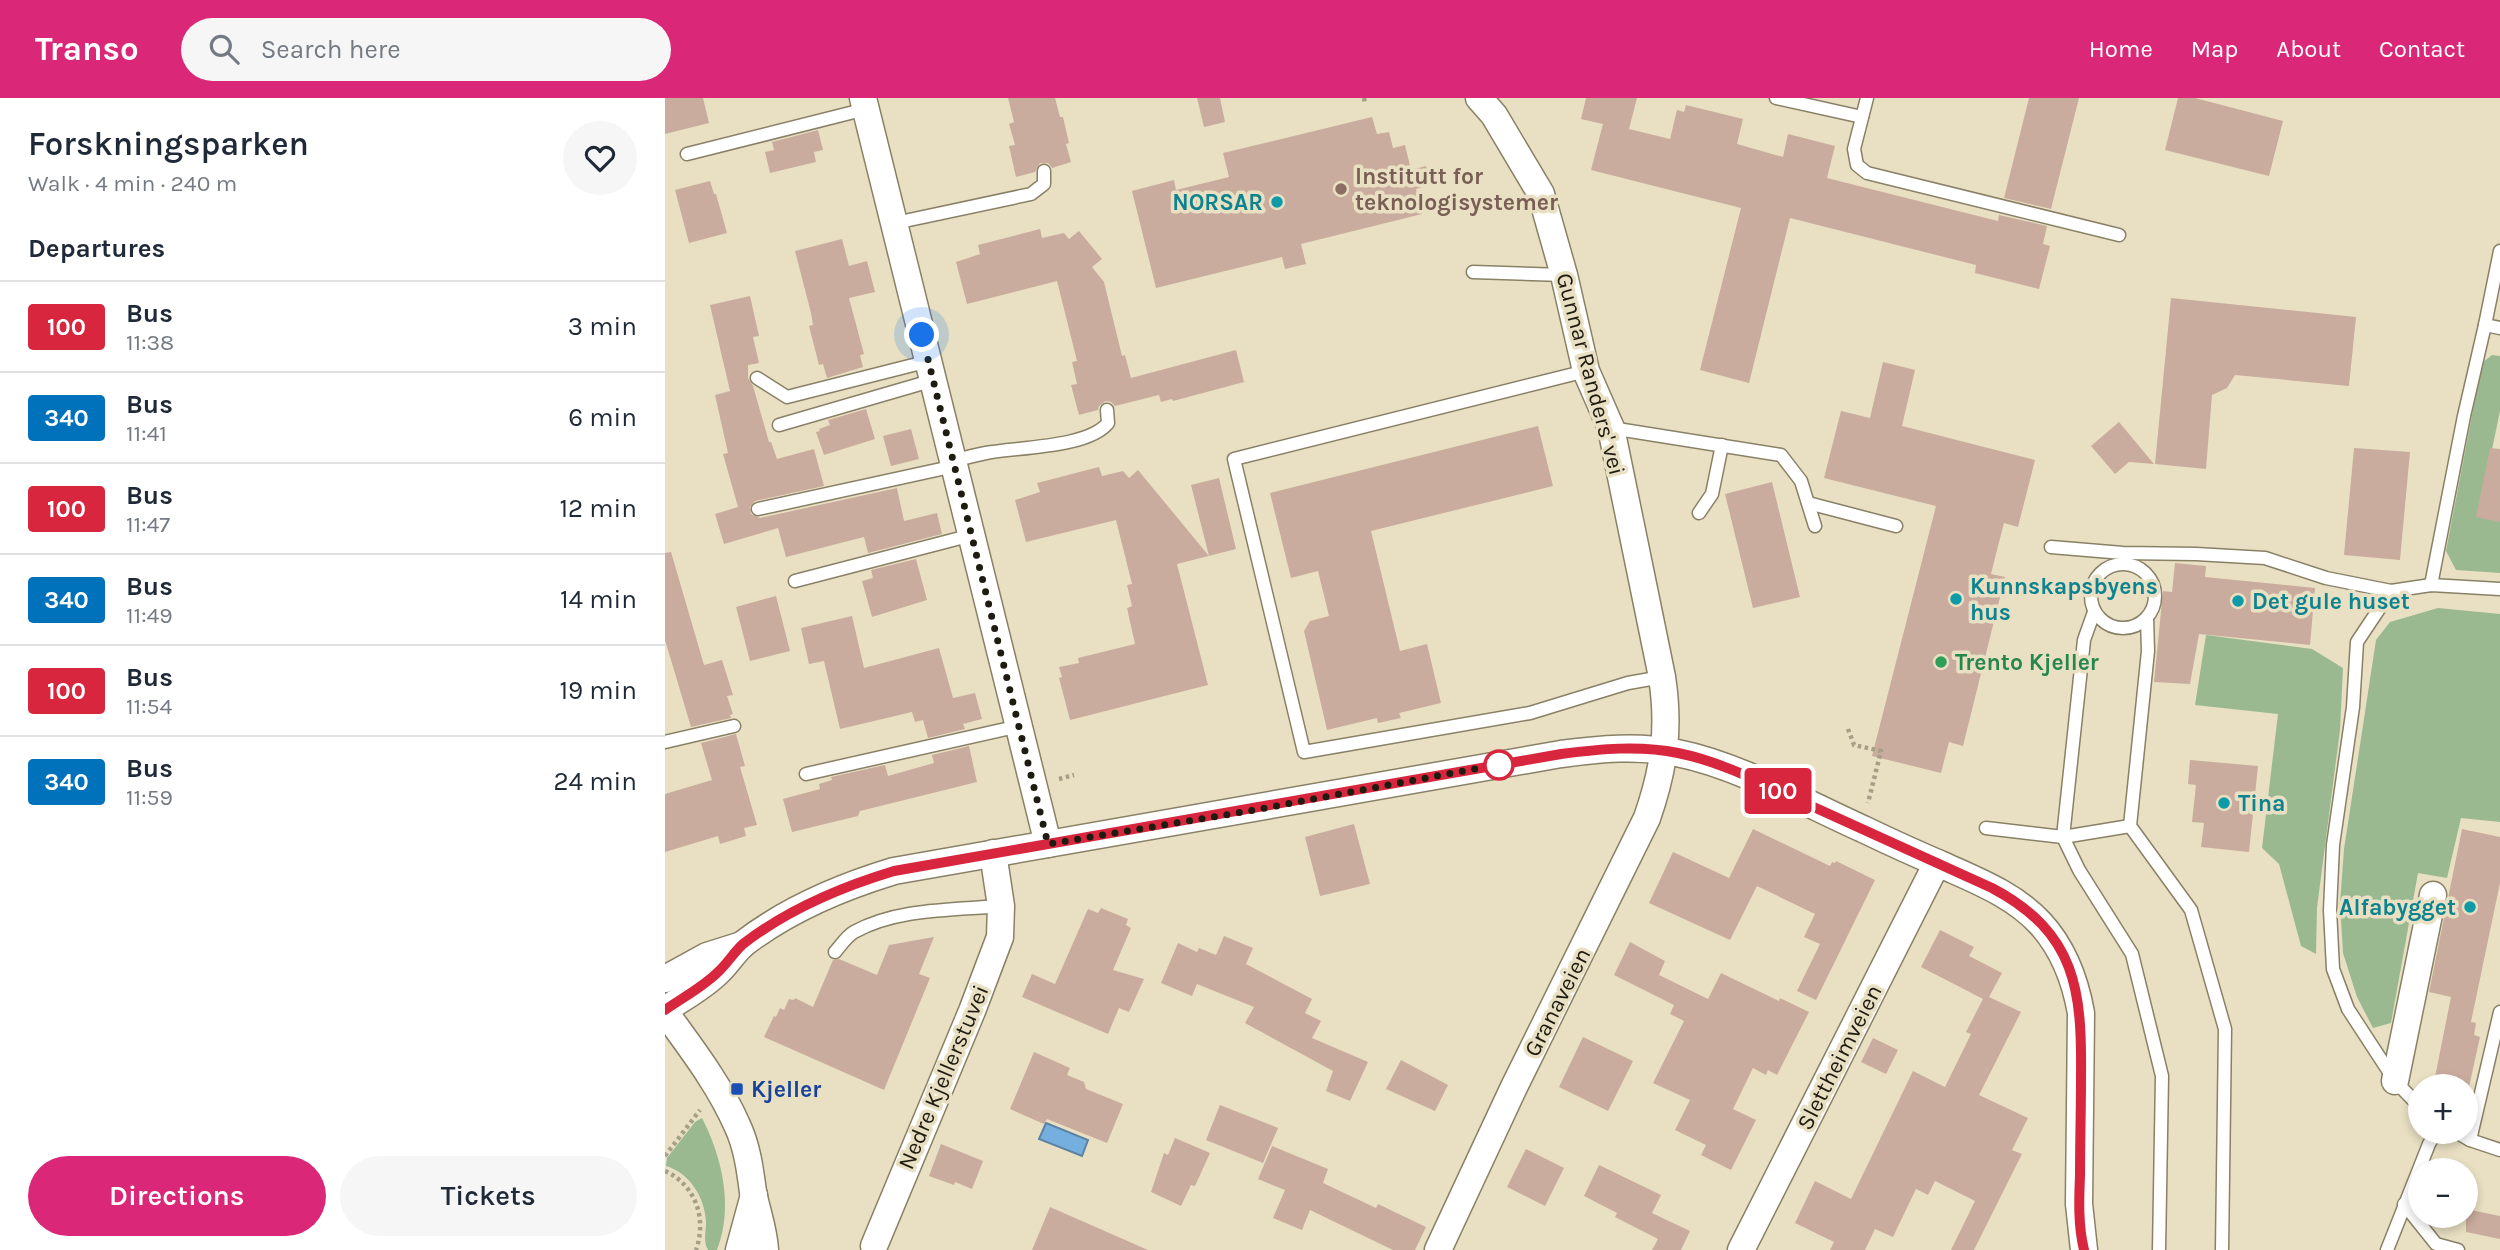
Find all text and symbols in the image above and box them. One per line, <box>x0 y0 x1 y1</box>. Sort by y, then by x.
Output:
search box <box>181 18 671 81</box>
text: Transo <box>35 30 139 68</box>
icon: search <box>205 30 243 68</box>
text: Search here <box>261 34 401 65</box>
text: Home <box>2089 35 2153 63</box>
text: Map <box>2191 35 2238 63</box>
text: About <box>2276 35 2341 63</box>
text: Contact <box>2379 35 2465 63</box>
button: heart <box>563 121 637 195</box>
text: Forskningsparken <box>28 125 309 163</box>
place label: Institutt for teknologisystemer <box>1355 163 1558 216</box>
text: Walk · 4 min · 240 m <box>28 170 237 197</box>
marker: Institutt for teknologisystemer <box>1333 181 1349 197</box>
place label: NORSAR <box>1172 189 1263 216</box>
marker: NORSAR <box>1269 194 1285 210</box>
text: Departures <box>28 233 165 264</box>
street label: Gunnar Randers' vei <box>1551 270 1631 478</box>
text: Bus <box>126 298 173 329</box>
text: 3 min <box>568 311 637 342</box>
text: 100 <box>47 313 86 341</box>
your location <box>904 317 939 352</box>
text: 11:38 <box>126 329 174 356</box>
text: Bus <box>126 389 173 420</box>
text: 6 min <box>568 402 637 433</box>
text: 340 <box>44 404 89 432</box>
text: 11:41 <box>126 420 167 447</box>
text: Bus <box>126 480 173 511</box>
text: 12 min <box>559 493 637 524</box>
text: 100 <box>47 495 86 523</box>
text: 11:47 <box>126 511 170 538</box>
text: Bus <box>126 571 173 602</box>
place label: Kunnskapsbyens hus <box>1970 573 2158 626</box>
text: 14 min <box>560 584 637 615</box>
text: 340 <box>44 586 89 614</box>
place label: Det gule huset <box>2252 588 2410 615</box>
marker: Kunnskapsbyens hus <box>1948 591 1964 607</box>
marker: Det gule huset <box>2230 593 2246 609</box>
text: 11:49 <box>126 602 173 629</box>
place label: Trento Kjeller <box>1955 649 2099 676</box>
marker: Trento Kjeller <box>1933 654 1949 670</box>
text: Bus <box>126 662 173 693</box>
text: 19 min <box>559 675 637 706</box>
text: 100 <box>47 677 86 705</box>
text: 11:54 <box>126 693 172 720</box>
unlabelled marker <box>1484 750 1514 780</box>
text: Bus <box>126 753 173 784</box>
text: 24 min <box>553 766 637 797</box>
text: 340 <box>44 768 89 796</box>
line badge: 100 <box>1738 768 1818 814</box>
text: 100 <box>1759 777 1797 805</box>
text: 11:59 <box>126 784 173 811</box>
place label: Tina <box>2238 790 2286 817</box>
marker: Tina <box>2216 795 2232 811</box>
place label: Alfabygget <box>2339 894 2456 921</box>
marker: Alfabygget <box>2462 899 2478 915</box>
street label: Granaveien <box>1519 943 1596 1061</box>
street label: Slettheimveien <box>1791 980 1888 1134</box>
street label: Nedre Kjellerstuvei <box>892 981 994 1173</box>
map controls <box>2408 1074 2478 1228</box>
button: + <box>2408 1074 2478 1144</box>
place label: Kjeller <box>751 1076 821 1103</box>
marker: Kjeller <box>729 1081 745 1097</box>
button: Directions <box>28 1156 326 1236</box>
button: Tickets <box>340 1156 637 1236</box>
button: − <box>2408 1158 2478 1228</box>

